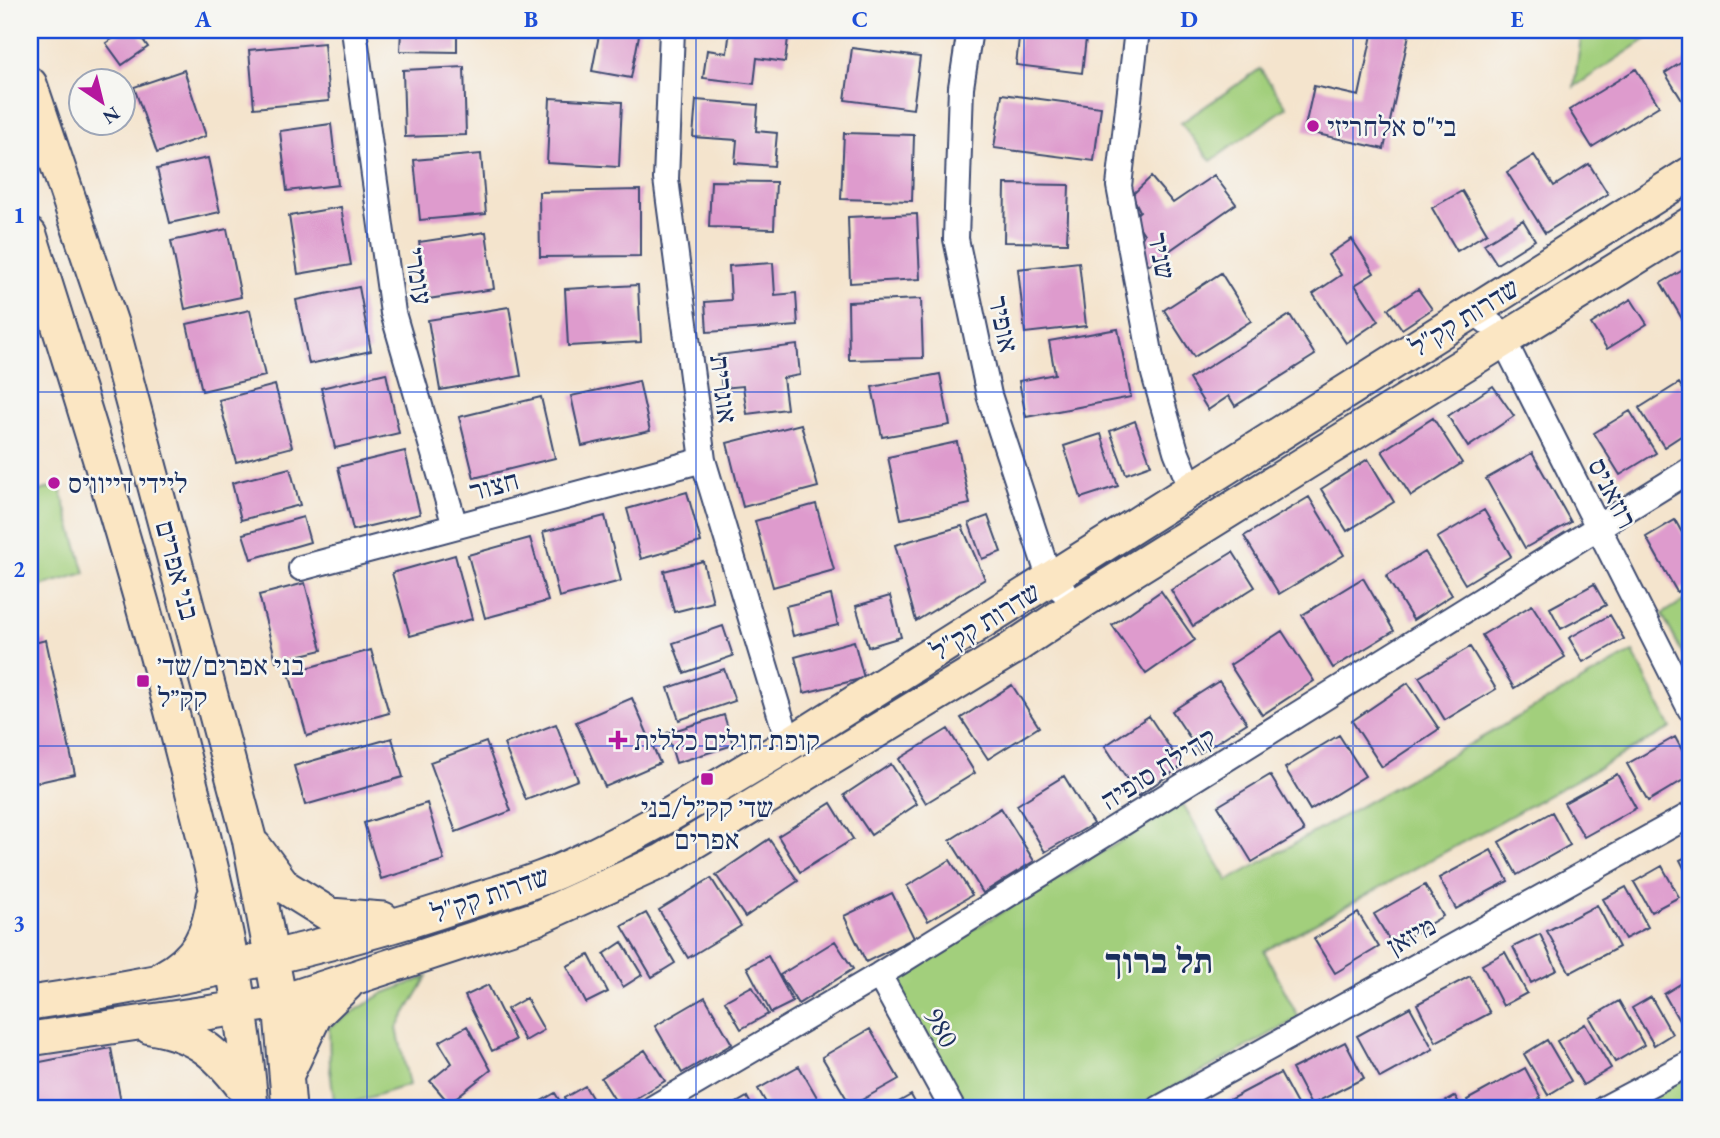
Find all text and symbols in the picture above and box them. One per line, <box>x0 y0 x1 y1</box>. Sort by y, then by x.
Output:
text: A <box>194 4 212 34</box>
text: B <box>524 4 538 34</box>
text: C <box>852 4 868 34</box>
text: D <box>1180 4 1198 34</box>
text: E <box>1510 4 1524 34</box>
north arrow <box>66 66 136 136</box>
text: N <box>97 101 125 131</box>
place label: בי"ס אלחריזי <box>1327 108 1457 144</box>
marker: בי"ס אלחריזי <box>1305 118 1321 134</box>
text: 1 <box>13 200 25 230</box>
street label: שניר <box>1140 230 1184 282</box>
street label: עומרי <box>397 245 441 307</box>
street label: שדרות קק"ל <box>1402 269 1526 365</box>
street label: אופיר <box>980 292 1028 356</box>
street label: אוגרית <box>702 353 746 425</box>
street label: רוזאניס <box>1580 452 1646 534</box>
street label: חצור <box>465 461 523 509</box>
place label: ליידי דייוויס <box>68 465 188 501</box>
marker: ליידי דייוויס <box>46 475 62 491</box>
street label: בני אפרים <box>148 516 208 624</box>
text: 2 <box>13 554 25 584</box>
street label: שדרות קק"ל <box>923 573 1047 669</box>
place label: בני אפרים/שד׳ קק״ל <box>157 647 304 715</box>
marker: בני אפרים/שד׳ קק״ל <box>135 673 151 689</box>
street label: קהילת סופיה <box>1093 718 1223 818</box>
place label: קופת חולים כללית <box>634 722 820 758</box>
marker: קופת חולים כללית <box>608 730 628 750</box>
marker: שד׳ קק״ל/בני אפרים <box>699 771 715 787</box>
place label: שד׳ קק״ל/בני אפרים <box>641 789 773 857</box>
street label: שדרות קק"ל <box>426 857 554 931</box>
street label: מיזאן <box>1380 907 1442 963</box>
text: 3 <box>13 908 25 938</box>
district label: תל ברוך <box>1105 938 1213 983</box>
street label: 980 <box>916 1001 968 1053</box>

